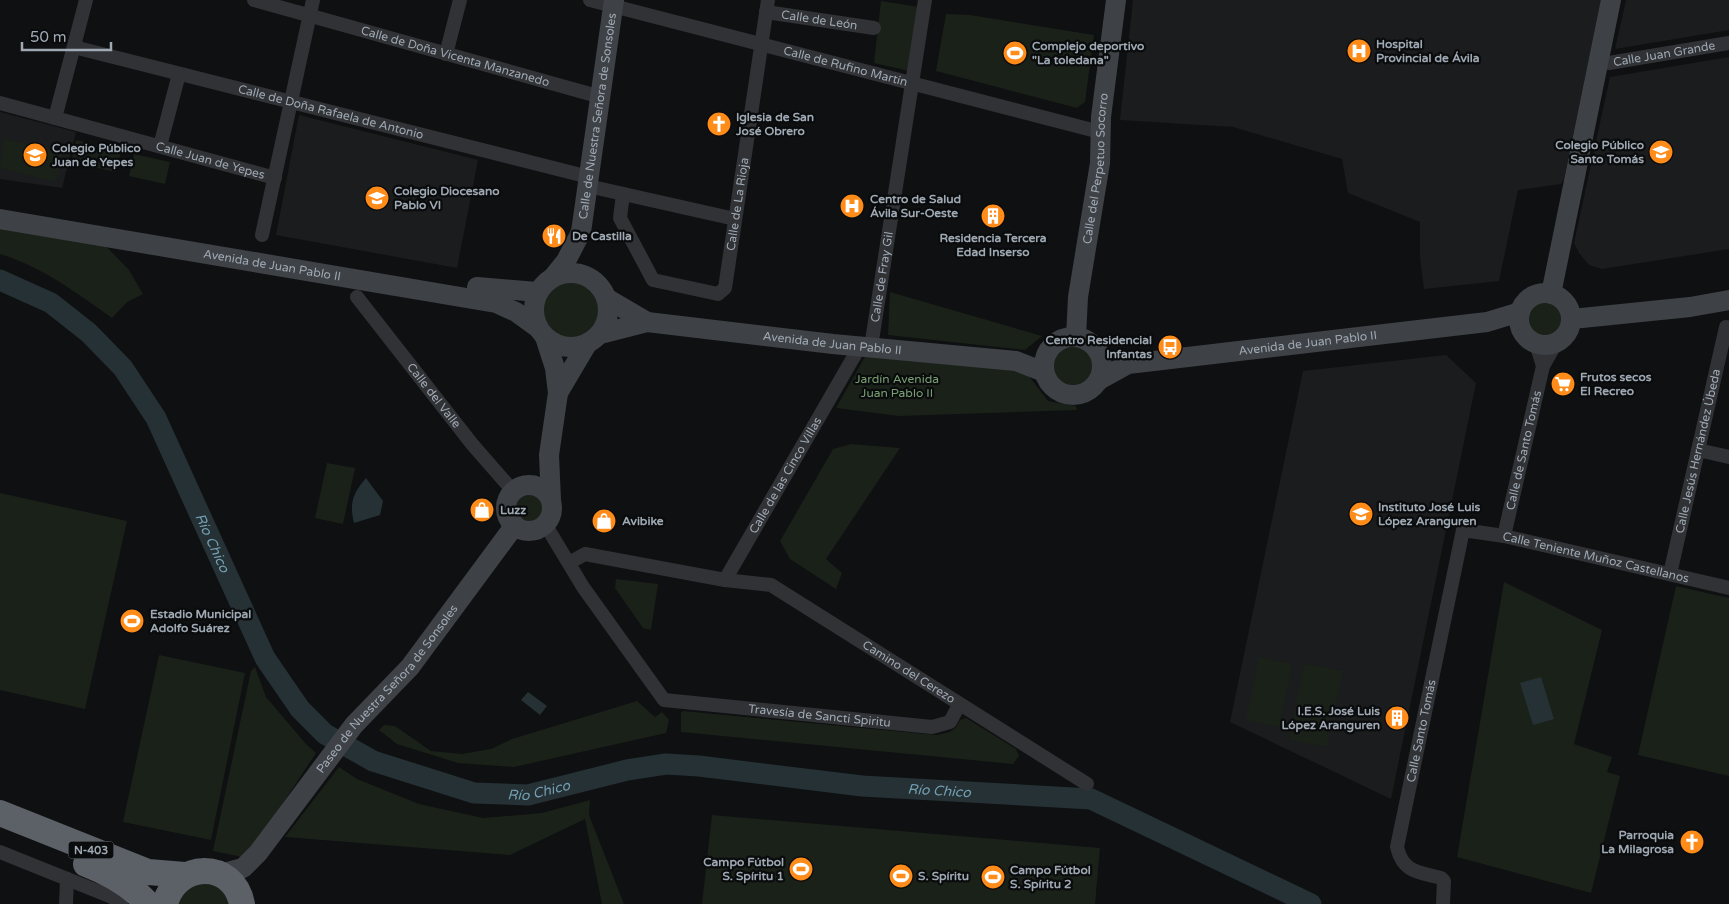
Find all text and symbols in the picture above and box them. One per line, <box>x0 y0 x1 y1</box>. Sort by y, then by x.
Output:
street label: Calle de León <box>780 7 858 32</box>
street label: Calle de Nuestra Señora de Sonsoles <box>576 12 619 220</box>
scale bar <box>22 20 111 52</box>
street label: Calle de Doña Vicenta Manzanedo <box>359 23 551 89</box>
text: 50 m <box>30 28 67 46</box>
place label: Hospital Provincial de Ávila <box>1376 37 1480 65</box>
hospital icon: Hospital Provincial de Ávila <box>1346 38 1372 64</box>
street label: Calle Juan Grande <box>1612 38 1716 69</box>
place label: Complejo deportivo "La toledana" <box>1032 39 1144 67</box>
sports icon: Complejo deportivo "La toledana" <box>1002 40 1028 66</box>
street label: Calle de Rufino Martín <box>782 43 909 89</box>
street label: Calle de Doña Rafaela de Antonio <box>237 82 425 142</box>
street label: Calle del Perpetuo Socorro <box>1080 92 1111 245</box>
place label: Iglesia de San José Obrero <box>735 110 814 138</box>
church icon: Iglesia de San José Obrero <box>706 111 732 137</box>
place label: Colegio Público Santo Tomás <box>1555 138 1644 166</box>
street label: Calle Juan de Yepes <box>154 139 267 182</box>
school or university icon: Colegio Público Santo Tomás <box>1648 139 1674 165</box>
place label: Colegio Público Juan de Yepes <box>51 141 141 170</box>
school or university icon: Colegio Público Juan de Yepes <box>22 142 48 168</box>
street label: Calle de La Rioja <box>724 157 751 252</box>
place label: Colegio Diocesano Pablo VI <box>394 184 500 212</box>
school or university icon: Colegio Diocesano Pablo VI <box>364 185 390 211</box>
place label: Centro de Salud Ávila Sur-Oeste <box>870 192 961 220</box>
hospital icon: Centro de Salud Ávila Sur-Oeste <box>839 193 865 219</box>
building icon: Residencia Tercera Edad Inserso <box>980 203 1006 229</box>
restaurant icon: De Castilla <box>541 223 567 249</box>
place label: De Castilla <box>572 229 632 243</box>
street label: Calle de Fray Gil <box>868 231 896 323</box>
place label: Residencia Tercera Edad Inserso <box>939 231 1047 259</box>
street label: Avenida de Juan Pablo II <box>202 247 342 284</box>
street label: Avenida de Juan Pablo II <box>1238 328 1378 358</box>
street label: Avenida de Juan Pablo II <box>762 329 902 357</box>
place label: Centro Residencial Infantas <box>1046 333 1152 361</box>
bus stop icon: Centro Residencial Infantas <box>1157 334 1183 360</box>
street label: Calle del Valle <box>404 360 464 431</box>
street label: Calle Jesús Hernández Úbeda <box>1672 368 1723 535</box>
place label: Frutos secos El Recreo <box>1580 370 1652 398</box>
supermarket icon: Frutos secos El Recreo <box>1550 371 1576 397</box>
park label: Jardín Avenida Juan Pablo II <box>855 372 939 400</box>
street label: Calle de Santo Tomás <box>1503 389 1544 511</box>
street label: Calle de las Cinco Villas <box>746 414 825 536</box>
shop icon: Luzz <box>469 497 495 523</box>
place label: Instituto José Luis López Aranguren <box>1378 500 1480 529</box>
school or university icon: Instituto José Luis López Aranguren <box>1348 501 1374 527</box>
place label: Luzz <box>500 503 526 517</box>
shop icon: Avibike <box>591 508 617 534</box>
water label: Río Chico <box>191 511 234 577</box>
place label: Avibike <box>622 514 664 528</box>
street label: Calle Teniente Muñoz Castellanos <box>1501 529 1691 586</box>
street label: Paseo de Nuestra Señora de Sonsoles <box>313 602 461 776</box>
place label: Estadio Municipal Adolfo Suárez <box>150 607 251 635</box>
sports icon: Estadio Municipal Adolfo Suárez <box>119 608 145 634</box>
street label: Camino del Cerezo <box>860 637 958 706</box>
street label: Calle Santo Tomás <box>1404 678 1439 784</box>
street label: Travesía de Sancti Spiritu <box>748 702 891 730</box>
place label: I.E.S. José Luis López Aranguren <box>1281 704 1380 733</box>
building icon: I.E.S. José Luis López Aranguren <box>1384 705 1410 731</box>
water label: Río Chico <box>507 776 573 804</box>
water label: Río Chico <box>907 781 973 801</box>
place label: Parroquia La Milagrosa <box>1601 828 1674 857</box>
church icon: Parroquia La Milagrosa <box>1679 829 1705 855</box>
road number: N-403 <box>68 842 114 858</box>
place label: Campo Fútbol S. Spíritu 1 <box>703 855 784 884</box>
sports icon: Campo Fútbol S. Spíritu 1 <box>788 856 814 882</box>
sports icon: S. Spíritu <box>888 863 914 889</box>
place label: Campo Fútbol S. Spíritu 2 <box>1010 863 1091 892</box>
sports icon: Campo Fútbol S. Spíritu 2 <box>980 864 1006 890</box>
place label: S. Spíritu <box>918 869 969 884</box>

